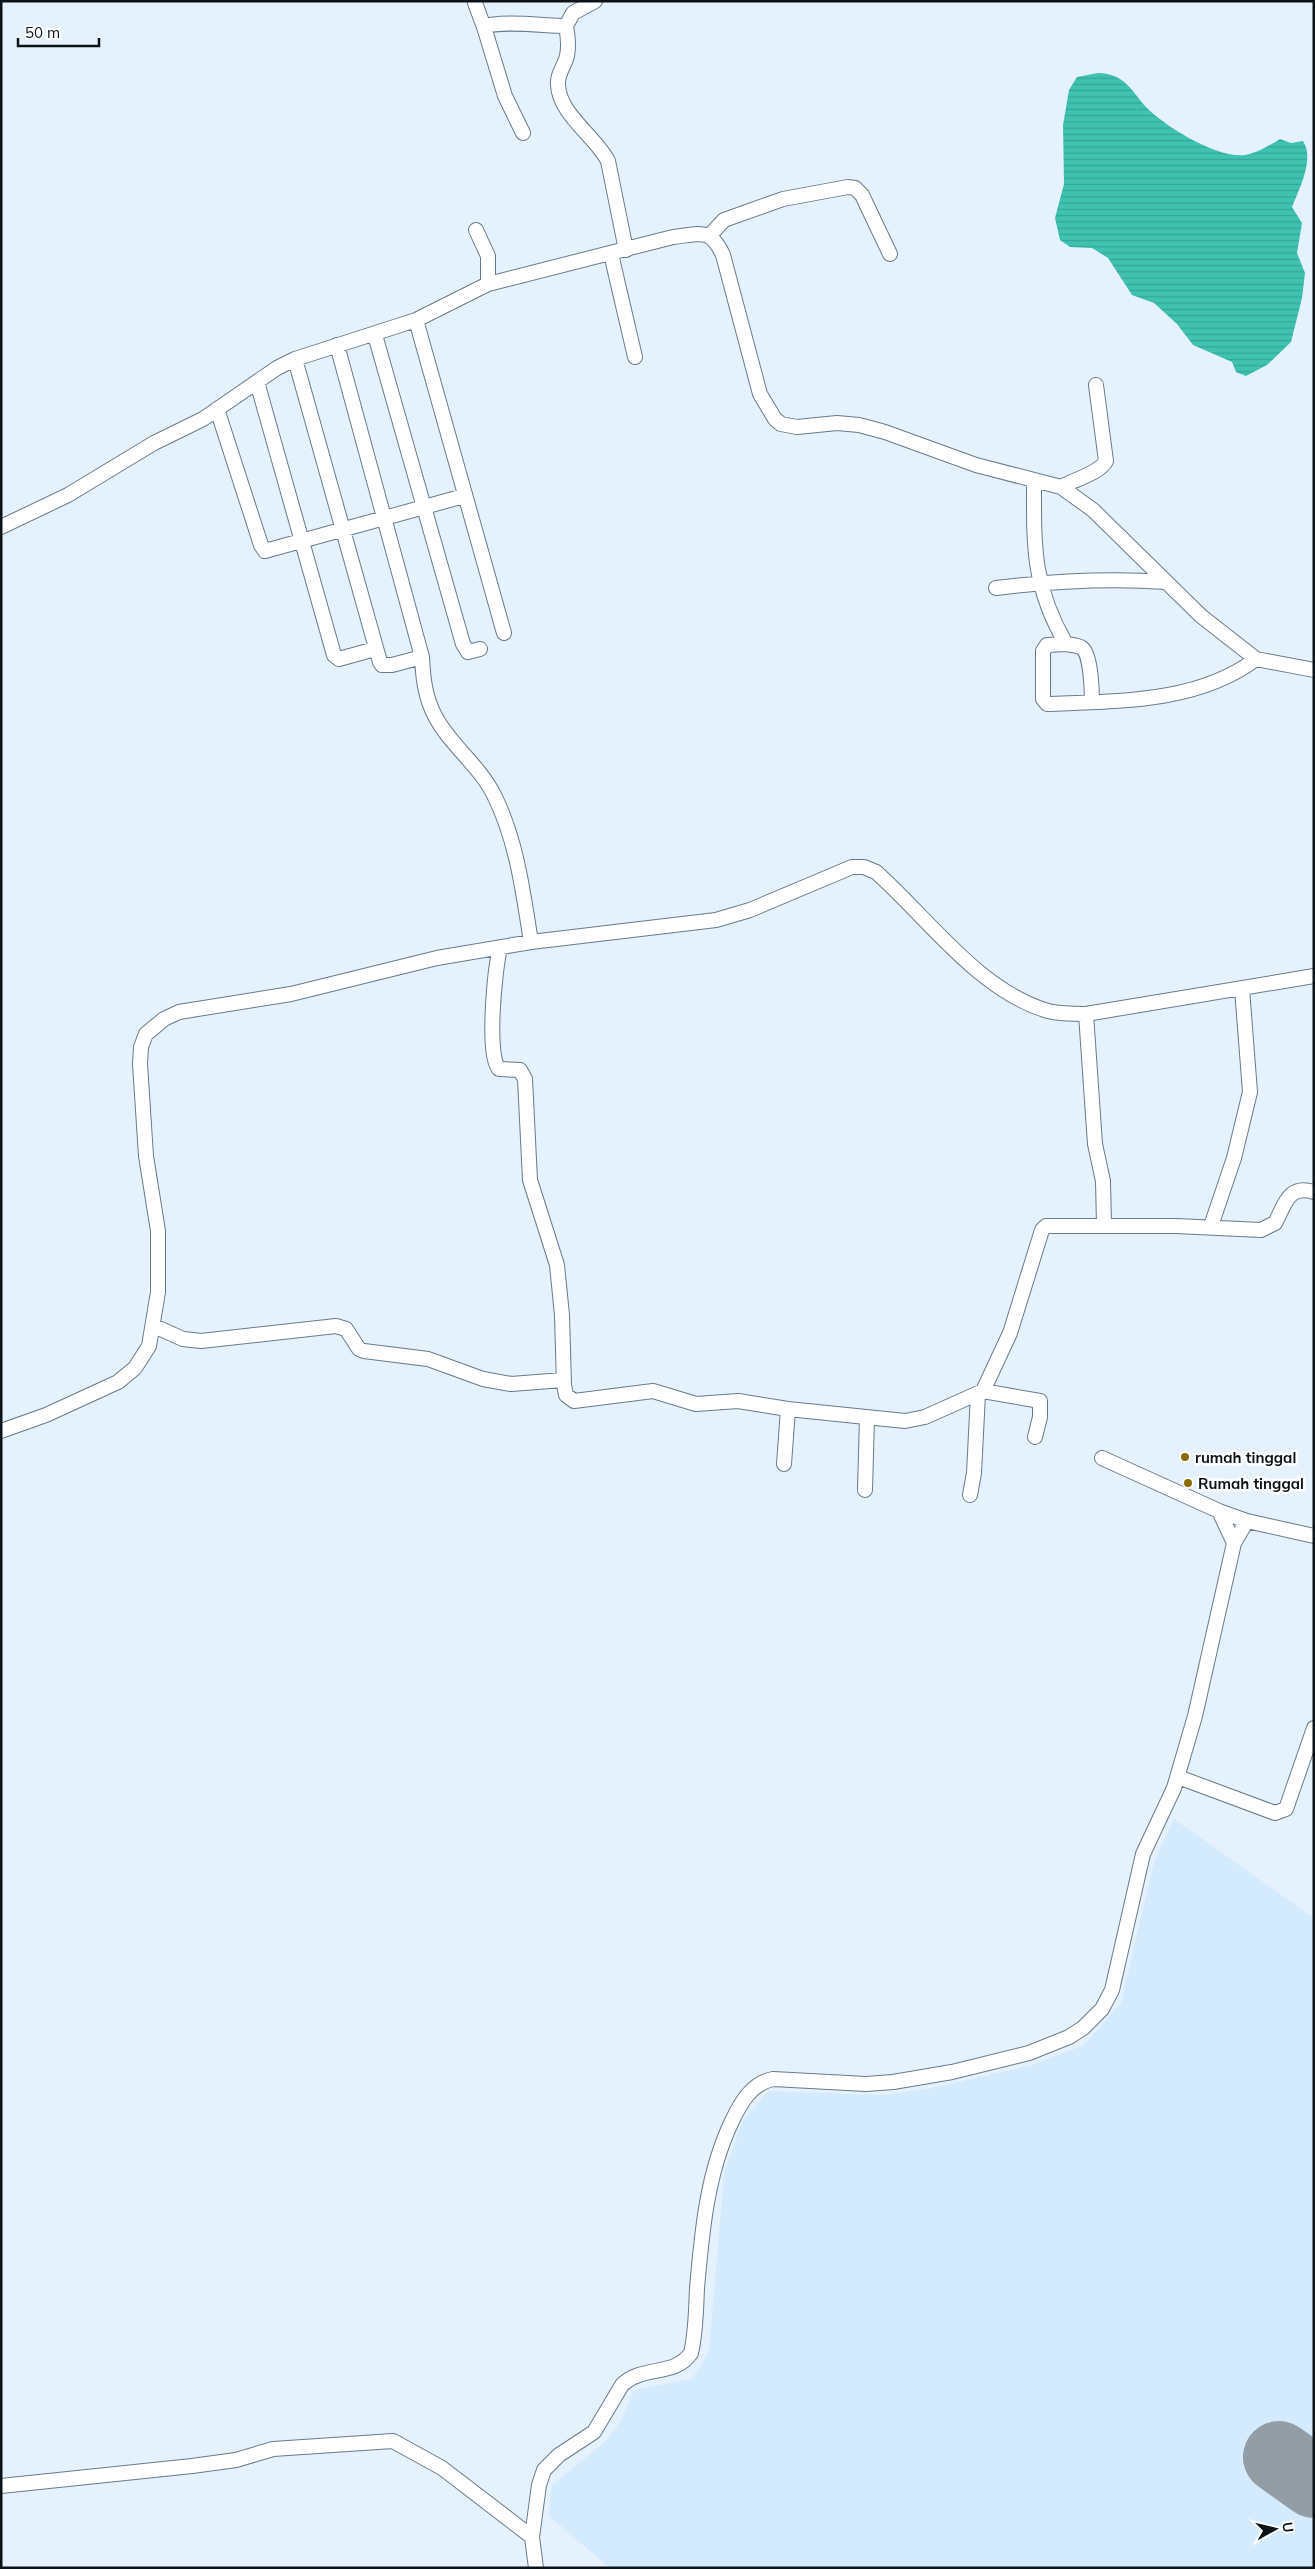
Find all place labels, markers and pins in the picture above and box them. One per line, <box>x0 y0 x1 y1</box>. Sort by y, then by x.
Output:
place label: rumah tinggal <box>1195 1448 1296 1467</box>
marker: rumah tinggal <box>1179 1451 1191 1463</box>
place label: Rumah tinggal <box>1198 1474 1304 1493</box>
marker: Rumah tinggal <box>1182 1477 1194 1489</box>

